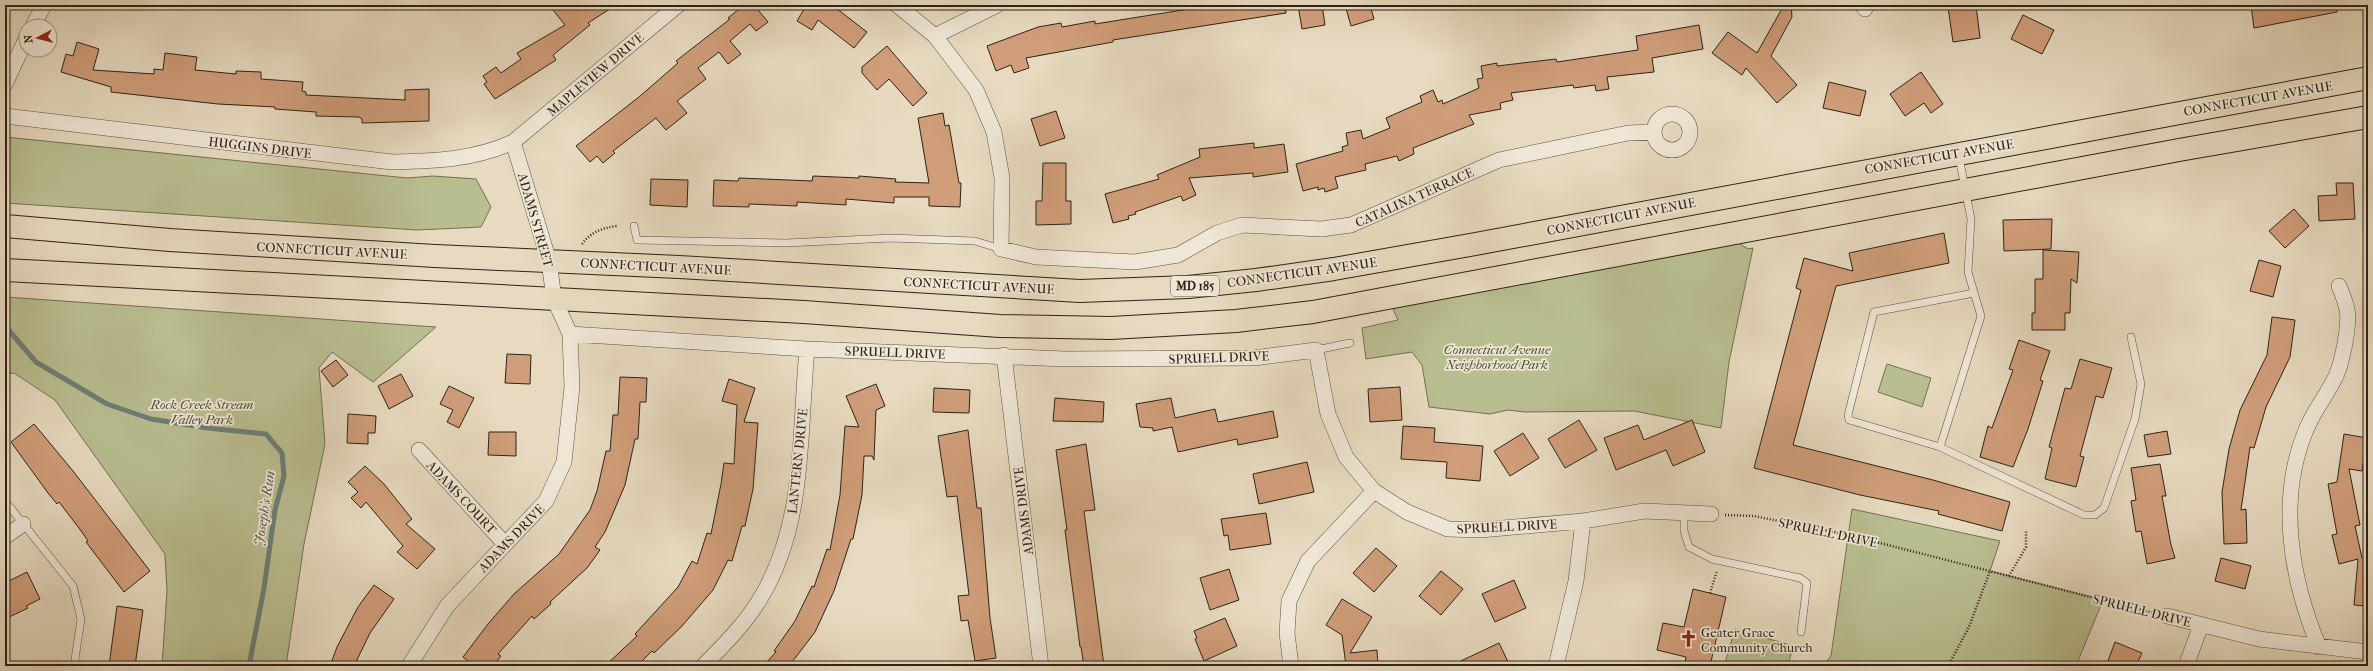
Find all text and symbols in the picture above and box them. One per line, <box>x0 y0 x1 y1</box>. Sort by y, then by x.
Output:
north arrow <box>18 18 58 58</box>
street label: MAPLEVIEW DRIVE <box>544 30 647 119</box>
text: N <box>22 34 36 44</box>
street label: CONNECTICUT AVENUE <box>2182 78 2334 119</box>
street label: HUGGINS DRIVE <box>208 134 312 161</box>
street label: CONNECTICUT AVENUE <box>1863 136 2015 177</box>
street label: CATALINA TERRACE <box>1353 165 1476 230</box>
street label: ADAMS STREET <box>515 170 556 269</box>
street label: CONNECTICUT AVENUE <box>1545 195 1697 238</box>
street label: CONNECTICUT AVENUE <box>256 239 408 262</box>
street label: CONNECTICUT AVENUE <box>580 255 732 278</box>
street label: CONNECTICUT AVENUE <box>1226 255 1378 290</box>
street label: CONNECTICUT AVENUE <box>903 274 1055 297</box>
road number: MD 185 <box>1171 276 1219 296</box>
park label: Connecticut Avenue Neighborhood Park <box>1444 342 1551 372</box>
street label: SPRUELL DRIVE <box>844 343 946 362</box>
street label: SPRUELL DRIVE <box>1168 348 1270 367</box>
park label: Rock Creek Stream Valley Park <box>150 397 253 427</box>
street label: LANTERN DRIVE <box>785 408 810 514</box>
street label: ADAMS COURT <box>423 457 500 537</box>
street label: ADAMS DRIVE <box>1011 466 1036 557</box>
water label: Joseph's Run <box>250 469 279 547</box>
street label: ADAMS DRIVE <box>475 501 548 576</box>
street label: SPRUELL DRIVE <box>1777 515 1879 550</box>
street label: SPRUELL DRIVE <box>1456 516 1558 537</box>
street label: SPRUELL DRIVE <box>2091 591 2193 630</box>
place label: Geater Grace Community Church <box>1701 625 1813 655</box>
church icon: Geater Grace Community Church <box>1678 629 1698 649</box>

